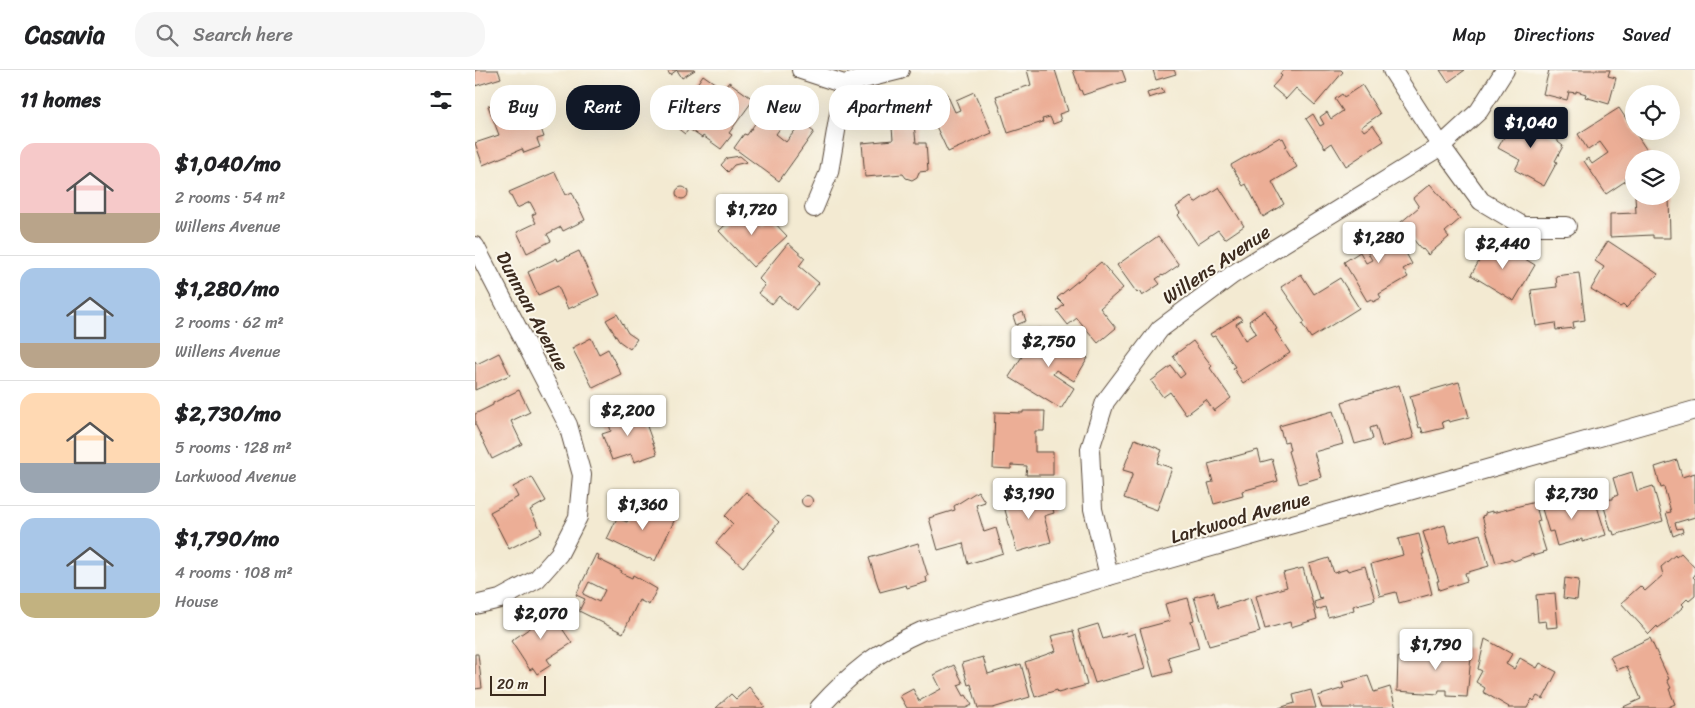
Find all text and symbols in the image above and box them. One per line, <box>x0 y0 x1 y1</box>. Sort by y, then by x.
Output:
search box <box>135 12 485 57</box>
text: Casavia <box>25 14 105 56</box>
text: Search here <box>193 18 293 51</box>
text: Map <box>1453 19 1486 51</box>
text: Directions <box>1514 19 1595 51</box>
text: Saved <box>1623 19 1670 51</box>
icon: search <box>153 21 181 49</box>
text: 11 homes <box>20 81 101 119</box>
chip: Buy <box>490 85 556 130</box>
chip: Rent <box>566 85 640 130</box>
chip: Filters <box>650 85 739 130</box>
chip: New <box>749 85 819 130</box>
chip: Apartment <box>829 85 950 130</box>
map controls <box>1625 85 1680 205</box>
button: locate <box>1625 85 1680 140</box>
icon: filters <box>427 86 455 114</box>
pin: $1,040 <box>1490 106 1572 149</box>
text: $1,040 <box>1505 108 1557 137</box>
text: $1,040/mo <box>175 145 281 183</box>
button: layers <box>1625 150 1680 205</box>
icon: home <box>60 163 120 223</box>
text: 2 rooms · 54 m² <box>175 183 285 212</box>
pin: $1,720 <box>711 194 793 236</box>
text: $1,720 <box>727 195 777 224</box>
text: Willens Avenue <box>175 212 280 241</box>
street label: Willens Avenue <box>1155 216 1278 313</box>
pin: $1,280 <box>1338 222 1420 264</box>
text: $1,280 <box>1354 223 1404 252</box>
pin: $2,440 <box>1462 228 1544 270</box>
text: $2,440 <box>1476 229 1530 258</box>
street label: Dunman Avenue <box>487 245 578 377</box>
text: $1,280/mo <box>175 270 279 308</box>
icon: home <box>60 288 120 348</box>
text: 2 rooms · 62 m² <box>175 308 284 337</box>
pin: $2,750 <box>1008 326 1090 368</box>
text: $2,750 <box>1022 327 1076 356</box>
text: Willens Avenue <box>175 337 280 366</box>
pin: $2,200 <box>587 394 669 437</box>
text: $2,730/mo <box>175 395 281 433</box>
text: $2,200 <box>601 396 655 425</box>
icon: home <box>60 413 120 473</box>
text: 5 rooms · 128 m² <box>175 433 292 462</box>
text: Larkwood Avenue <box>175 462 296 491</box>
pin: $3,190 <box>988 478 1070 520</box>
pin: $2,730 <box>1531 478 1613 520</box>
text: $3,190 <box>1004 479 1054 508</box>
text: $2,730 <box>1546 479 1598 508</box>
street label: Larkwood Avenue <box>1166 482 1314 553</box>
pin: $1,360 <box>602 488 684 531</box>
text: $1,360 <box>618 490 668 519</box>
text: $1,790/mo <box>175 520 279 558</box>
icon: home <box>60 538 120 598</box>
text: 4 rooms · 108 m² <box>175 558 293 587</box>
text: House <box>175 587 218 616</box>
pin: $2,070 <box>500 598 582 640</box>
text: $2,070 <box>514 599 568 628</box>
pin: $1,790 <box>1395 628 1477 671</box>
text: $1,790 <box>1410 630 1462 659</box>
text: 20 m <box>497 672 528 697</box>
scale bar <box>490 673 546 696</box>

